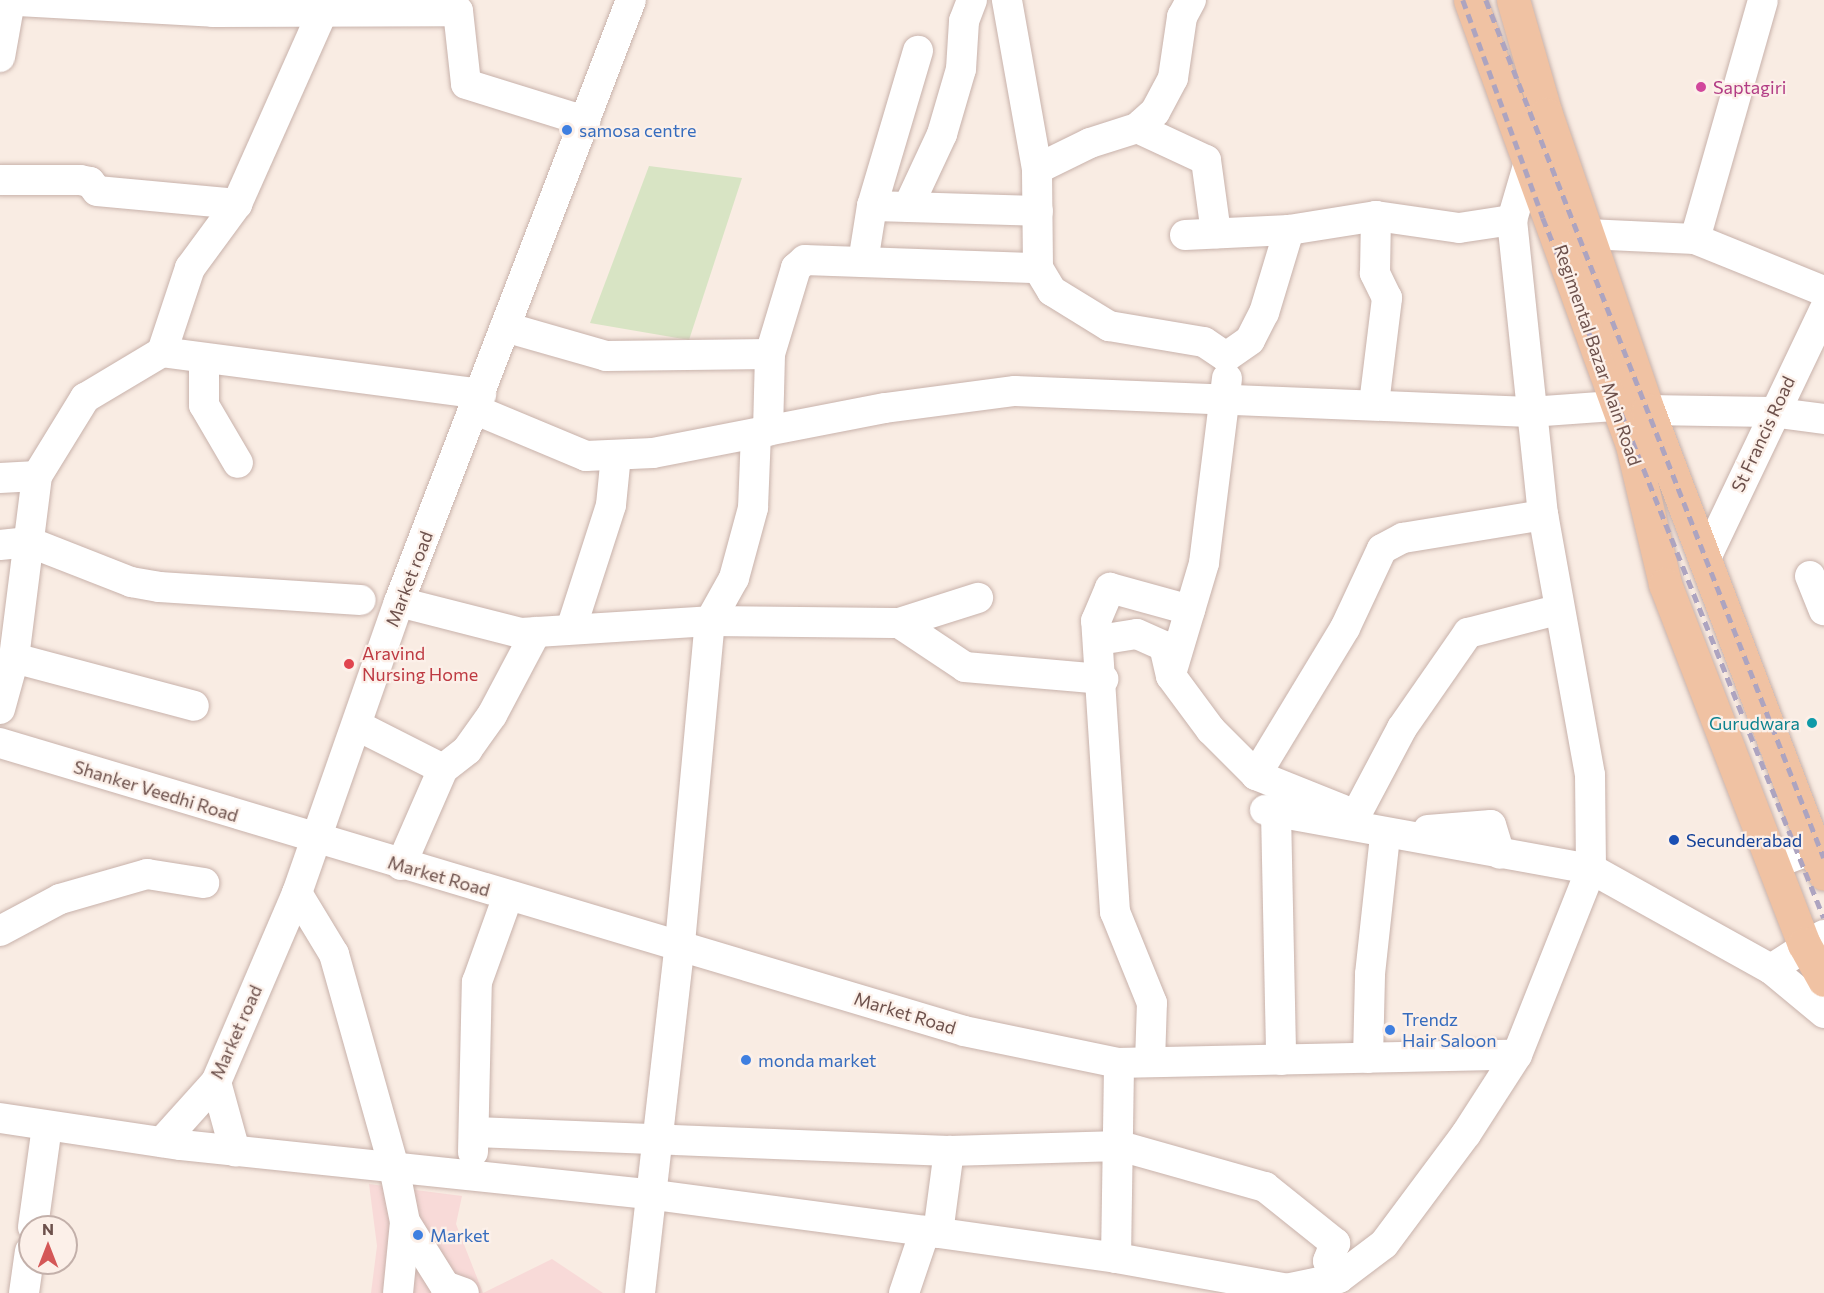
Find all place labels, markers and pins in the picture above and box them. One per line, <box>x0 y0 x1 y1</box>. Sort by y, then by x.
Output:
place label: Saptagiri <box>1713 76 1786 98</box>
marker: Saptagiri <box>1694 80 1708 94</box>
place label: samosa centre <box>579 119 696 141</box>
marker: samosa centre <box>560 123 574 137</box>
place label: Aravind Nursing Home <box>362 643 478 686</box>
marker: Aravind Nursing Home <box>340 655 358 673</box>
place label: Gurudwara <box>1709 712 1800 734</box>
marker: Gurudwara <box>1805 716 1819 730</box>
place label: Secunderabad <box>1686 829 1802 851</box>
marker: Secunderabad <box>1667 833 1681 847</box>
place label: Trendz Hair Saloon <box>1402 1009 1497 1052</box>
marker: Trendz Hair Saloon <box>1383 1023 1397 1037</box>
place label: monda market <box>758 1049 876 1071</box>
marker: monda market <box>739 1053 753 1067</box>
place label: Market <box>430 1224 490 1246</box>
marker: Market <box>411 1228 425 1242</box>

